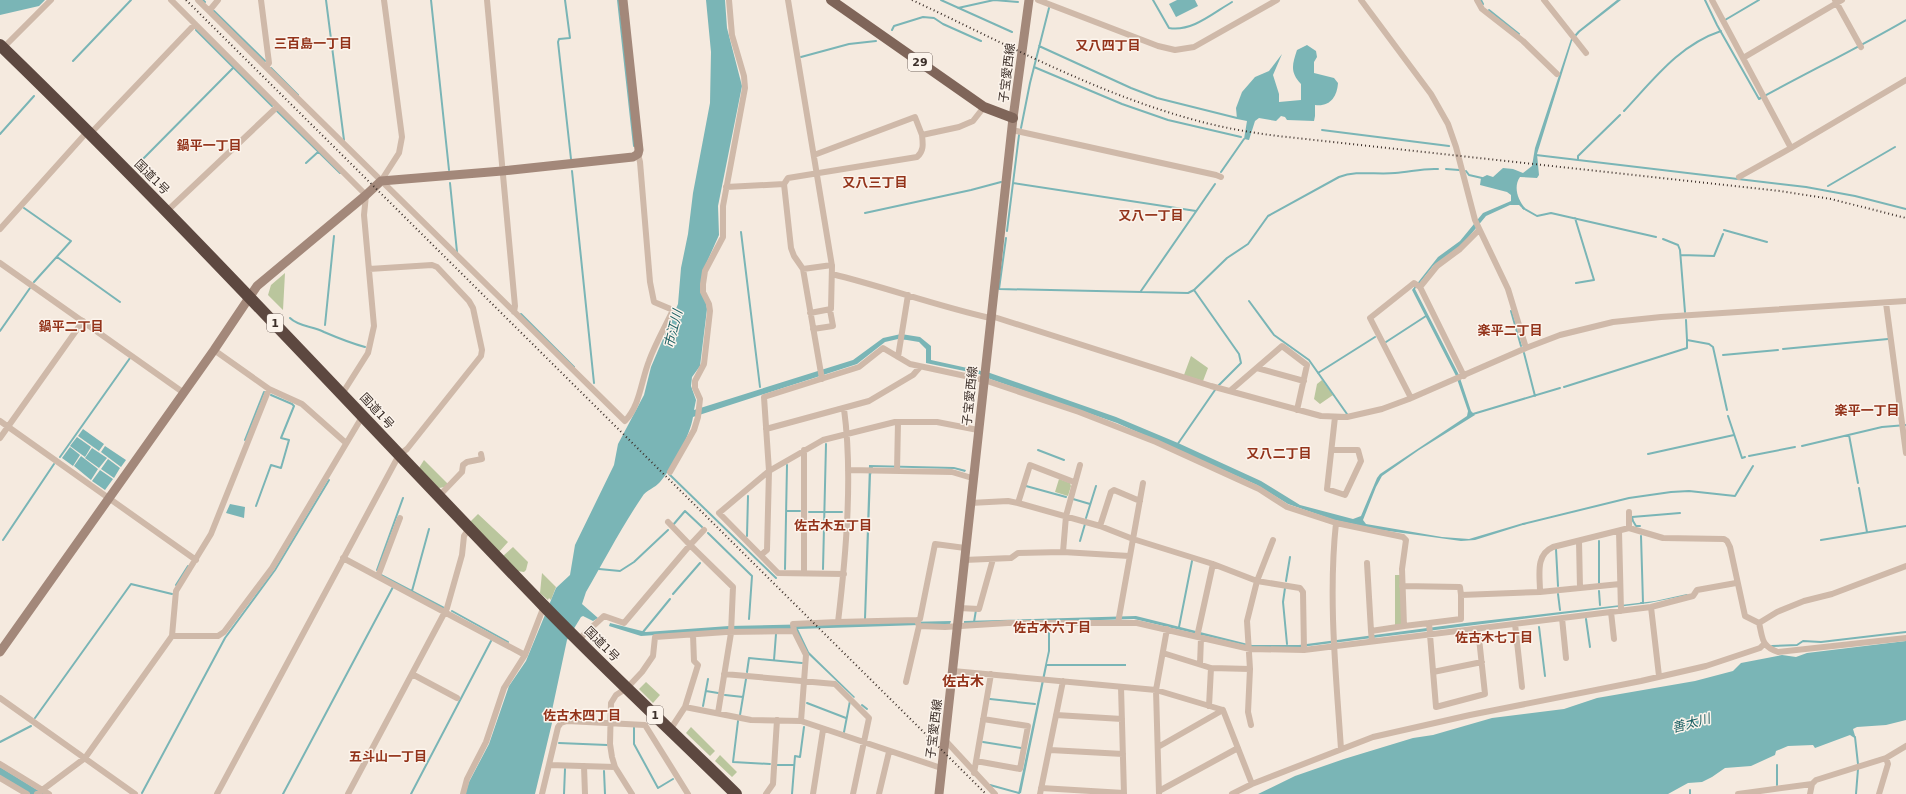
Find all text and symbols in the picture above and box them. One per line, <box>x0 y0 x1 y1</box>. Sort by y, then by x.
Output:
district label: 三百島一丁目 <box>274 36 352 51</box>
district label: 又八四丁目 <box>1075 38 1141 53</box>
street label: 子宝愛西線 <box>996 42 1018 104</box>
road number: 29 <box>908 53 932 71</box>
district label: 鍋平一丁目 <box>176 138 242 153</box>
street label: 国道1号 <box>132 157 172 197</box>
district label: 又八三丁目 <box>842 175 908 190</box>
district label: 又八一丁目 <box>1118 208 1184 223</box>
water label: 市江川 <box>661 306 685 350</box>
road number: 1 <box>267 314 283 332</box>
district label: 鍋平二丁目 <box>38 319 104 334</box>
district label: 楽平二丁目 <box>1477 323 1543 338</box>
street label: 子宝愛西線 <box>960 365 980 427</box>
street label: 国道1号 <box>357 390 397 432</box>
district label: 楽平一丁目 <box>1834 403 1900 418</box>
district label: 又八二丁目 <box>1246 446 1312 461</box>
district label: 佐古木五丁目 <box>794 518 872 533</box>
district label: 佐古木六丁目 <box>1013 620 1091 635</box>
street label: 国道1号 <box>582 624 622 664</box>
district label: 佐古木七丁目 <box>1455 630 1533 645</box>
district label: 佐古木 <box>942 673 984 689</box>
street label: 子宝愛西線 <box>923 698 945 760</box>
road number: 1 <box>647 706 663 724</box>
district label: 佐古木四丁目 <box>543 708 621 723</box>
water label: 善太川 <box>1670 710 1714 735</box>
district label: 五斗山一丁目 <box>349 749 427 764</box>

